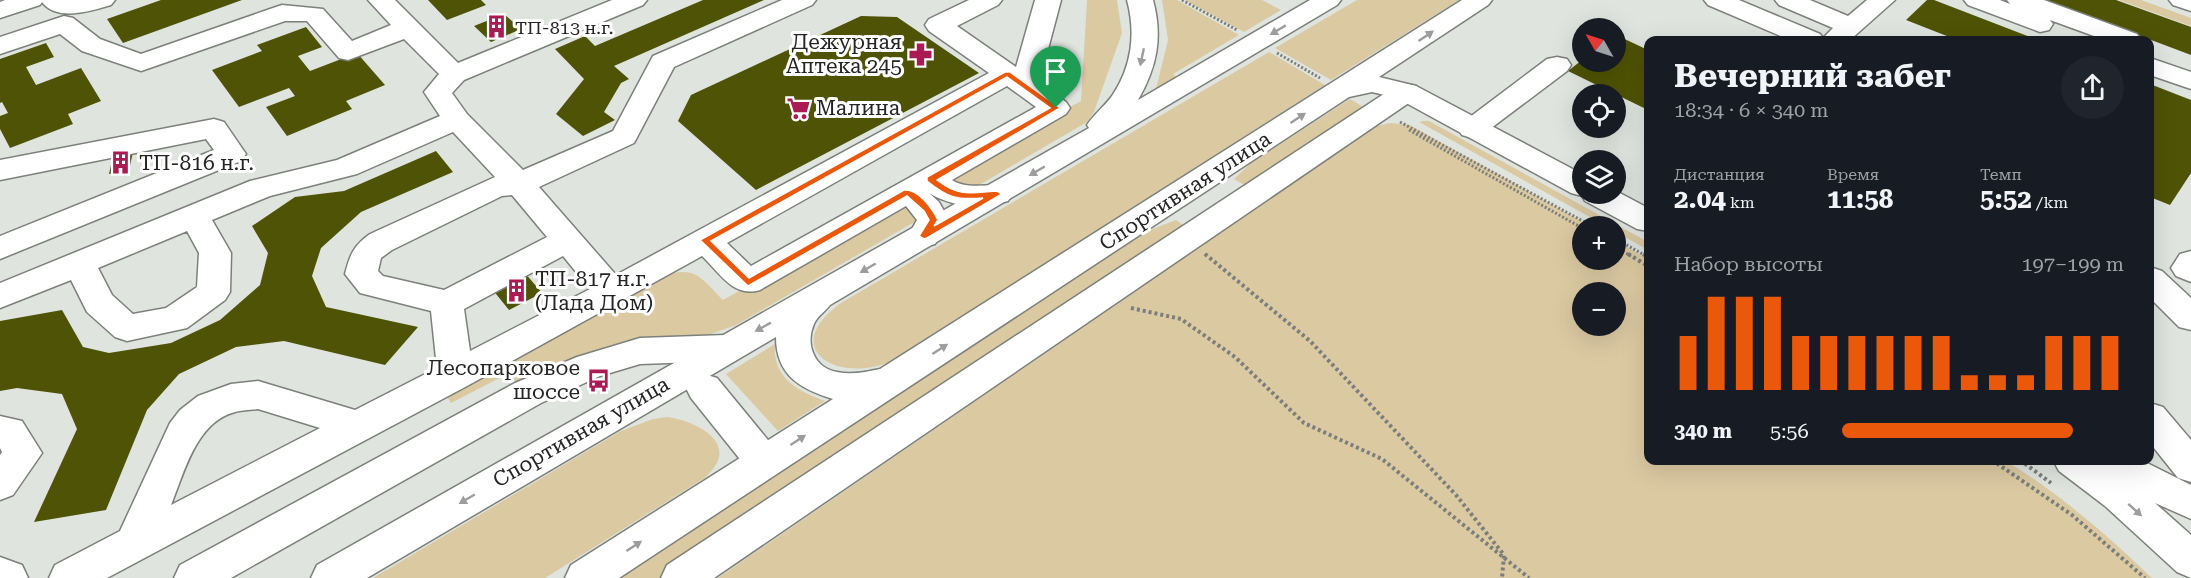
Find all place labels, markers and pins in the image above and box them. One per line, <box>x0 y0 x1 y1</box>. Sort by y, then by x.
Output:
building icon: ТП-813 н.г. <box>484 14 510 40</box>
place label: ТП-813 н.г. <box>515 17 613 38</box>
place label: Дежурная Аптека 245 <box>786 30 902 78</box>
pharmacy icon: Дежурная Аптека 245 <box>907 41 933 67</box>
pin <box>1030 46 1081 108</box>
supermarket icon: Малина <box>785 95 811 121</box>
place label: Малина <box>816 96 901 120</box>
building icon: ТП-816 н.г. <box>108 150 134 176</box>
place label: ТП-816 н.г. <box>139 151 254 175</box>
place label: ТП-817 н.г. (Лада Дом) <box>535 267 653 315</box>
building icon: ТП-817 н.г. (Лада Дом) <box>504 278 530 304</box>
place label: Лесопарковое шоссе <box>427 356 580 404</box>
bus stop icon: Лесопарковое шоссе <box>585 367 611 393</box>

